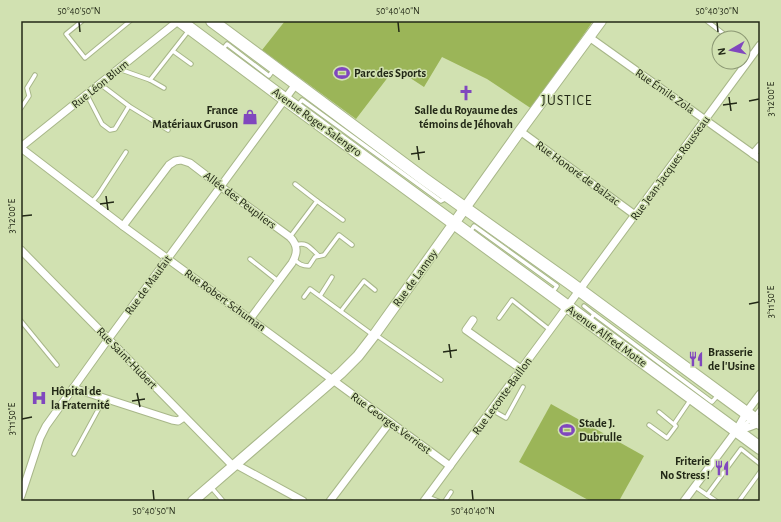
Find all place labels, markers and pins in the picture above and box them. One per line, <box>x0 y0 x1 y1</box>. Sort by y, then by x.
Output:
sports icon: Parc des Sports <box>333 64 351 82</box>
place label: Parc des Sports <box>354 67 426 79</box>
church icon: Salle du Royaume des témoins de Jéhovah <box>457 84 475 102</box>
place label: France Matériaux Gruson <box>152 104 238 130</box>
place label: Salle du Royaume des témoins de Jéhovah <box>414 104 518 130</box>
shop icon: France Matériaux Gruson <box>241 108 259 126</box>
place label: Brasserie de l'Usine <box>708 346 755 372</box>
restaurant icon: Brasserie de l'Usine <box>687 350 705 368</box>
place label: Hôpital de la Fraternité <box>51 385 110 411</box>
hospital icon: Hôpital de la Fraternité <box>30 389 48 407</box>
place label: Stade J. Dubrulle <box>579 417 622 443</box>
sports icon: Stade J. Dubrulle <box>558 421 576 439</box>
place label: Friterie No Stress ! <box>660 455 710 481</box>
restaurant icon: Friterie No Stress ! <box>713 459 731 477</box>

